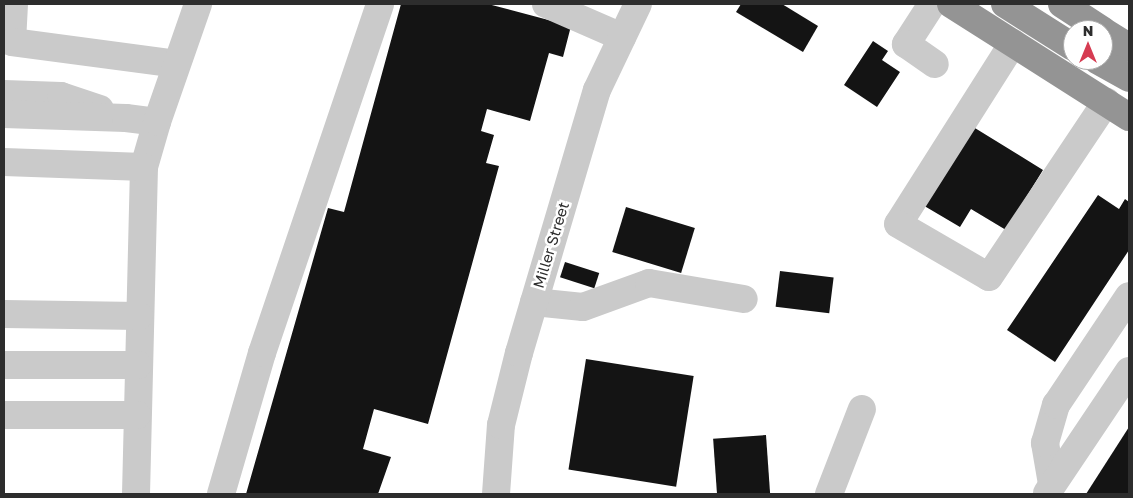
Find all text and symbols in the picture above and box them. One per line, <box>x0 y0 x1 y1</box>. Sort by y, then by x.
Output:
north arrow <box>1063 20 1113 70</box>
text: N <box>1083 22 1093 39</box>
street label: Miller Street <box>529 200 573 290</box>

